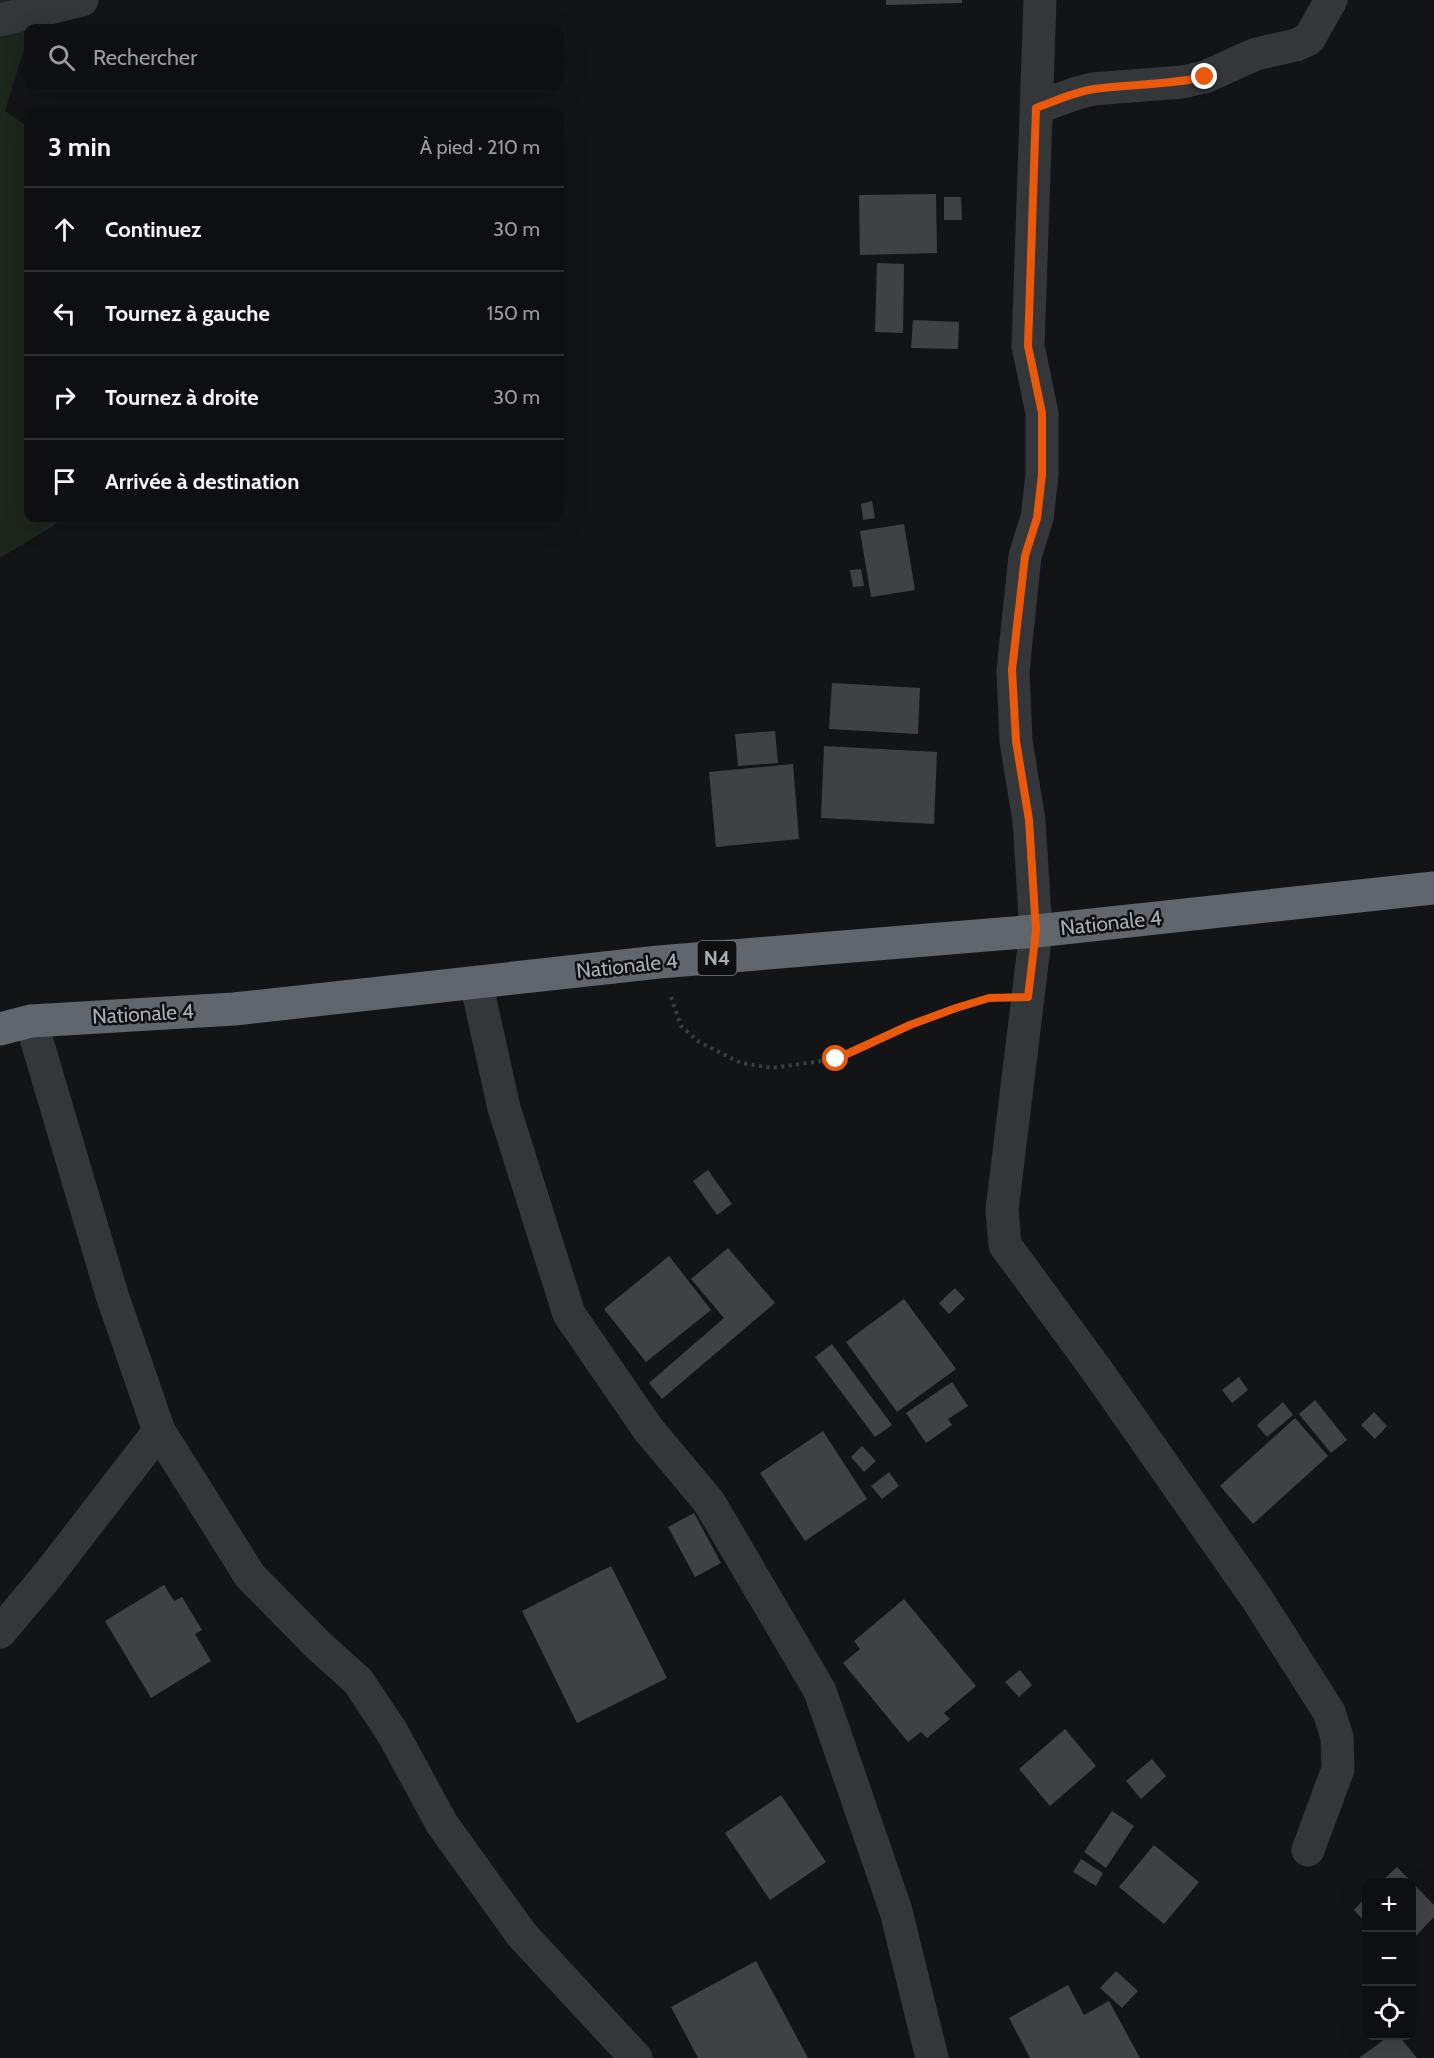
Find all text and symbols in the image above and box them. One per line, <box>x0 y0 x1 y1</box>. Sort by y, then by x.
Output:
search box <box>24 24 564 90</box>
icon: search <box>45 41 78 74</box>
text: Rechercher <box>93 44 197 71</box>
route end <box>1191 63 1217 89</box>
text: 3 min <box>48 131 111 163</box>
text: À pied · 210 m <box>420 135 540 159</box>
icon: ahead <box>48 213 81 246</box>
text: Continuez <box>105 216 202 243</box>
text: 30 m <box>493 217 540 241</box>
icon: left <box>48 297 81 330</box>
text: Tournez à gauche <box>105 300 270 327</box>
text: 150 m <box>487 301 540 325</box>
icon: right <box>48 381 81 414</box>
text: Tournez à droite <box>105 384 259 411</box>
text: 30 m <box>493 385 540 409</box>
icon: arrive <box>48 465 81 498</box>
text: Arrivée à destination <box>105 468 299 495</box>
street label: Nationale 4 <box>1059 905 1163 940</box>
road number: N4 <box>698 941 736 975</box>
street label: Nationale 4 <box>575 948 679 983</box>
street label: Nationale 4 <box>91 998 194 1029</box>
route start <box>822 1045 848 1071</box>
map controls <box>1362 1878 1416 2040</box>
button: + <box>1362 1878 1416 1932</box>
button: − <box>1362 1932 1416 1986</box>
button: locate <box>1362 1986 1416 2040</box>

